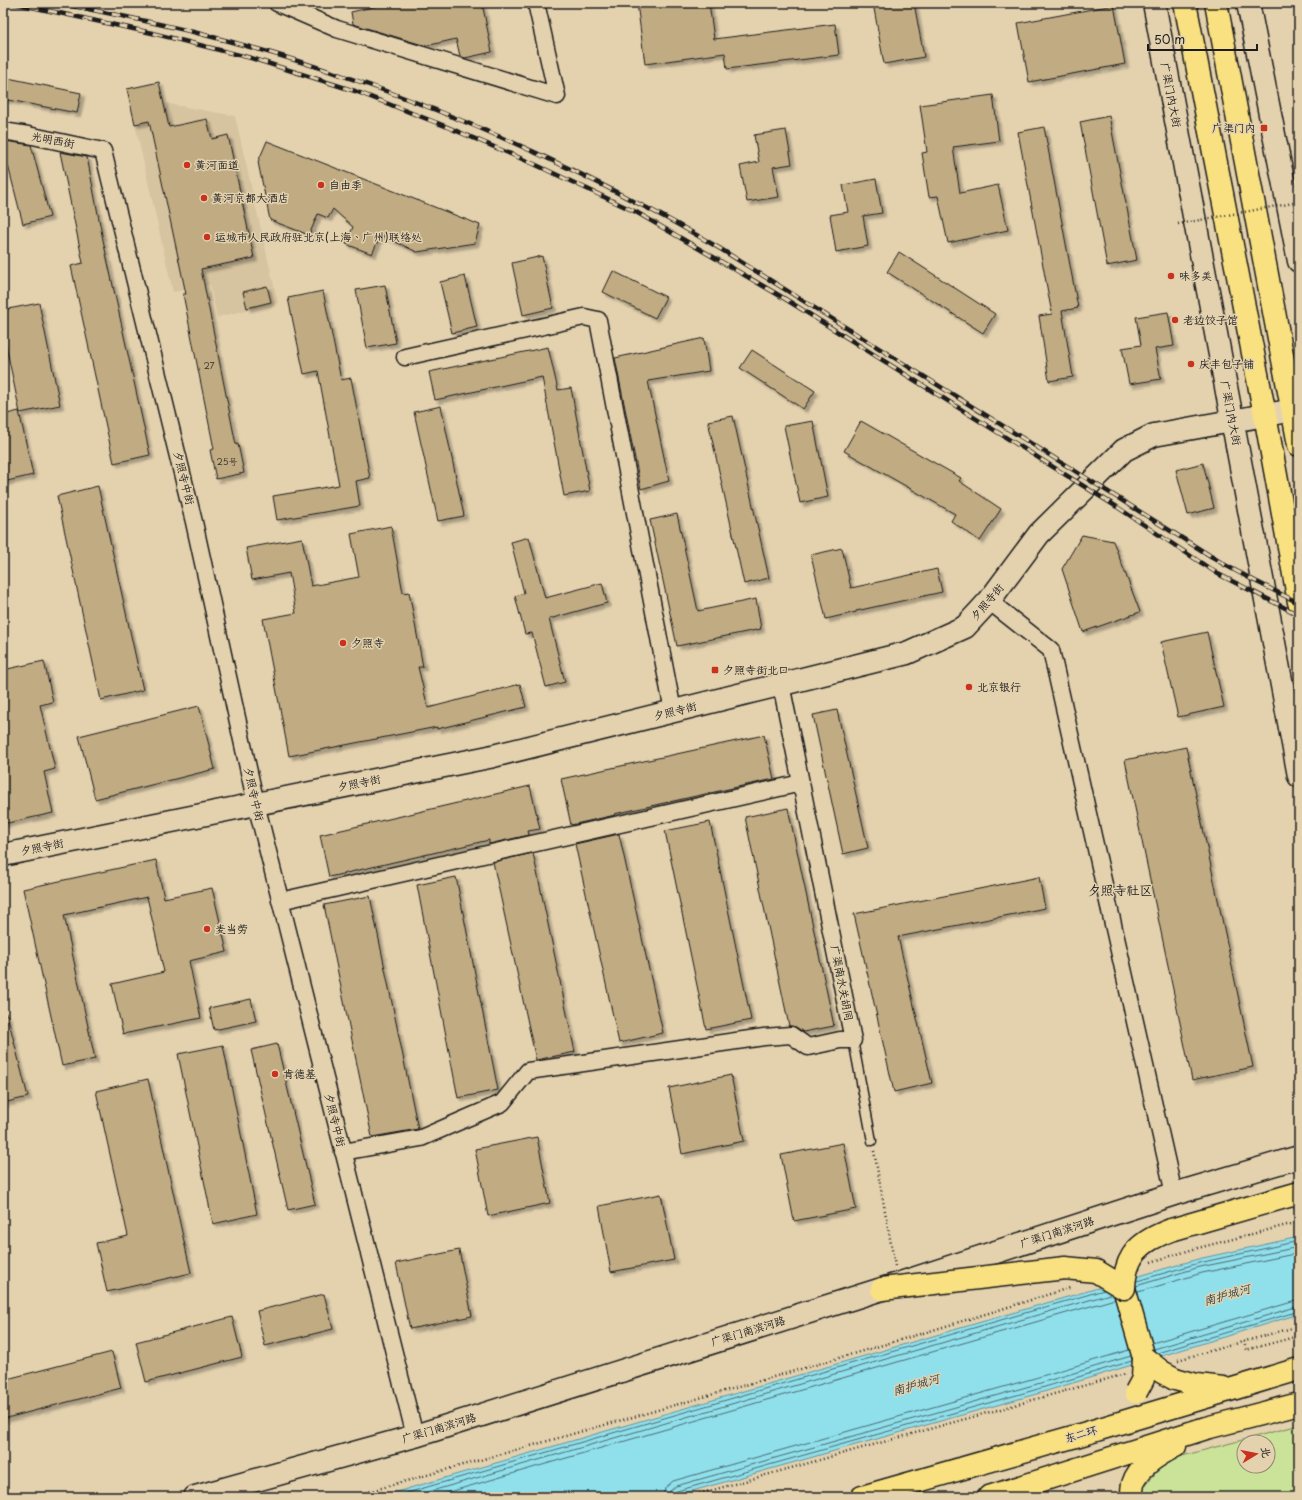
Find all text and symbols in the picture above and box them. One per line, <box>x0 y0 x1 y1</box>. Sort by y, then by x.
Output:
scale bar <box>1148 26 1257 52</box>
text: 50 m <box>1154 30 1185 48</box>
street label: 广渠门内大街 <box>1157 61 1186 130</box>
place label: 广渠门内 <box>1212 119 1256 136</box>
marker: 广渠门内 <box>1259 123 1269 133</box>
street label: 光明西街 <box>30 127 77 152</box>
place label: 黄河面道 <box>195 156 239 173</box>
marker: 黄河面道 <box>182 160 192 170</box>
place label: 自由季 <box>329 176 362 193</box>
marker: 自由季 <box>316 180 326 190</box>
place label: 黄河京都大酒店 <box>212 189 289 206</box>
marker: 黄河京都大酒店 <box>199 193 209 203</box>
place label: 运城市人民政府驻北京(上海、广州)联络处 <box>215 228 422 245</box>
marker: 运城市人民政府驻北京(上海、广州)联络处 <box>202 232 212 242</box>
place label: 味多美 <box>1179 267 1212 284</box>
marker: 味多美 <box>1166 271 1176 281</box>
place label: 老边饺子馆 <box>1183 311 1238 328</box>
marker: 老边饺子馆 <box>1170 315 1180 325</box>
place label: 庆丰包子铺 <box>1199 355 1254 372</box>
house number: 27 <box>203 358 215 372</box>
marker: 庆丰包子铺 <box>1186 359 1196 369</box>
street label: 广渠门内大街 <box>1217 379 1246 448</box>
street label: 夕照寺中街 <box>170 449 200 508</box>
house number: 25号 <box>217 454 237 468</box>
street label: 夕照寺街 <box>966 579 1008 624</box>
place label: 夕照寺 <box>351 634 384 651</box>
marker: 夕照寺 <box>338 638 348 648</box>
place label: 夕照寺街北口 <box>723 661 789 678</box>
marker: 夕照寺街北口 <box>710 665 720 675</box>
place label: 北京银行 <box>977 678 1021 695</box>
marker: 北京银行 <box>964 682 974 692</box>
street label: 夕照寺街 <box>651 697 699 724</box>
street label: 夕照寺中街 <box>240 765 269 824</box>
street label: 夕照寺街 <box>336 770 383 795</box>
street label: 夕照寺街 <box>19 834 66 859</box>
district label: 夕照寺社区 <box>1087 880 1153 899</box>
place label: 麦当劳 <box>215 920 248 937</box>
marker: 麦当劳 <box>202 924 212 934</box>
street label: 广渠南水关胡同 <box>827 943 858 1022</box>
place label: 肯德基 <box>283 1065 316 1082</box>
marker: 肯德基 <box>270 1069 280 1079</box>
street label: 夕照寺中街 <box>321 1091 351 1150</box>
street label: 广渠门南滨河路 <box>1018 1212 1096 1252</box>
water label: 南护城河 <box>1201 1278 1254 1309</box>
street label: 广渠门南滨河路 <box>709 1311 787 1350</box>
water label: 南护城河 <box>890 1368 943 1399</box>
street label: 广渠门南滨河路 <box>400 1408 478 1447</box>
street label: 东二环 <box>1063 1421 1099 1446</box>
north arrow <box>1236 1434 1276 1474</box>
text: 北 <box>1257 1445 1276 1459</box>

